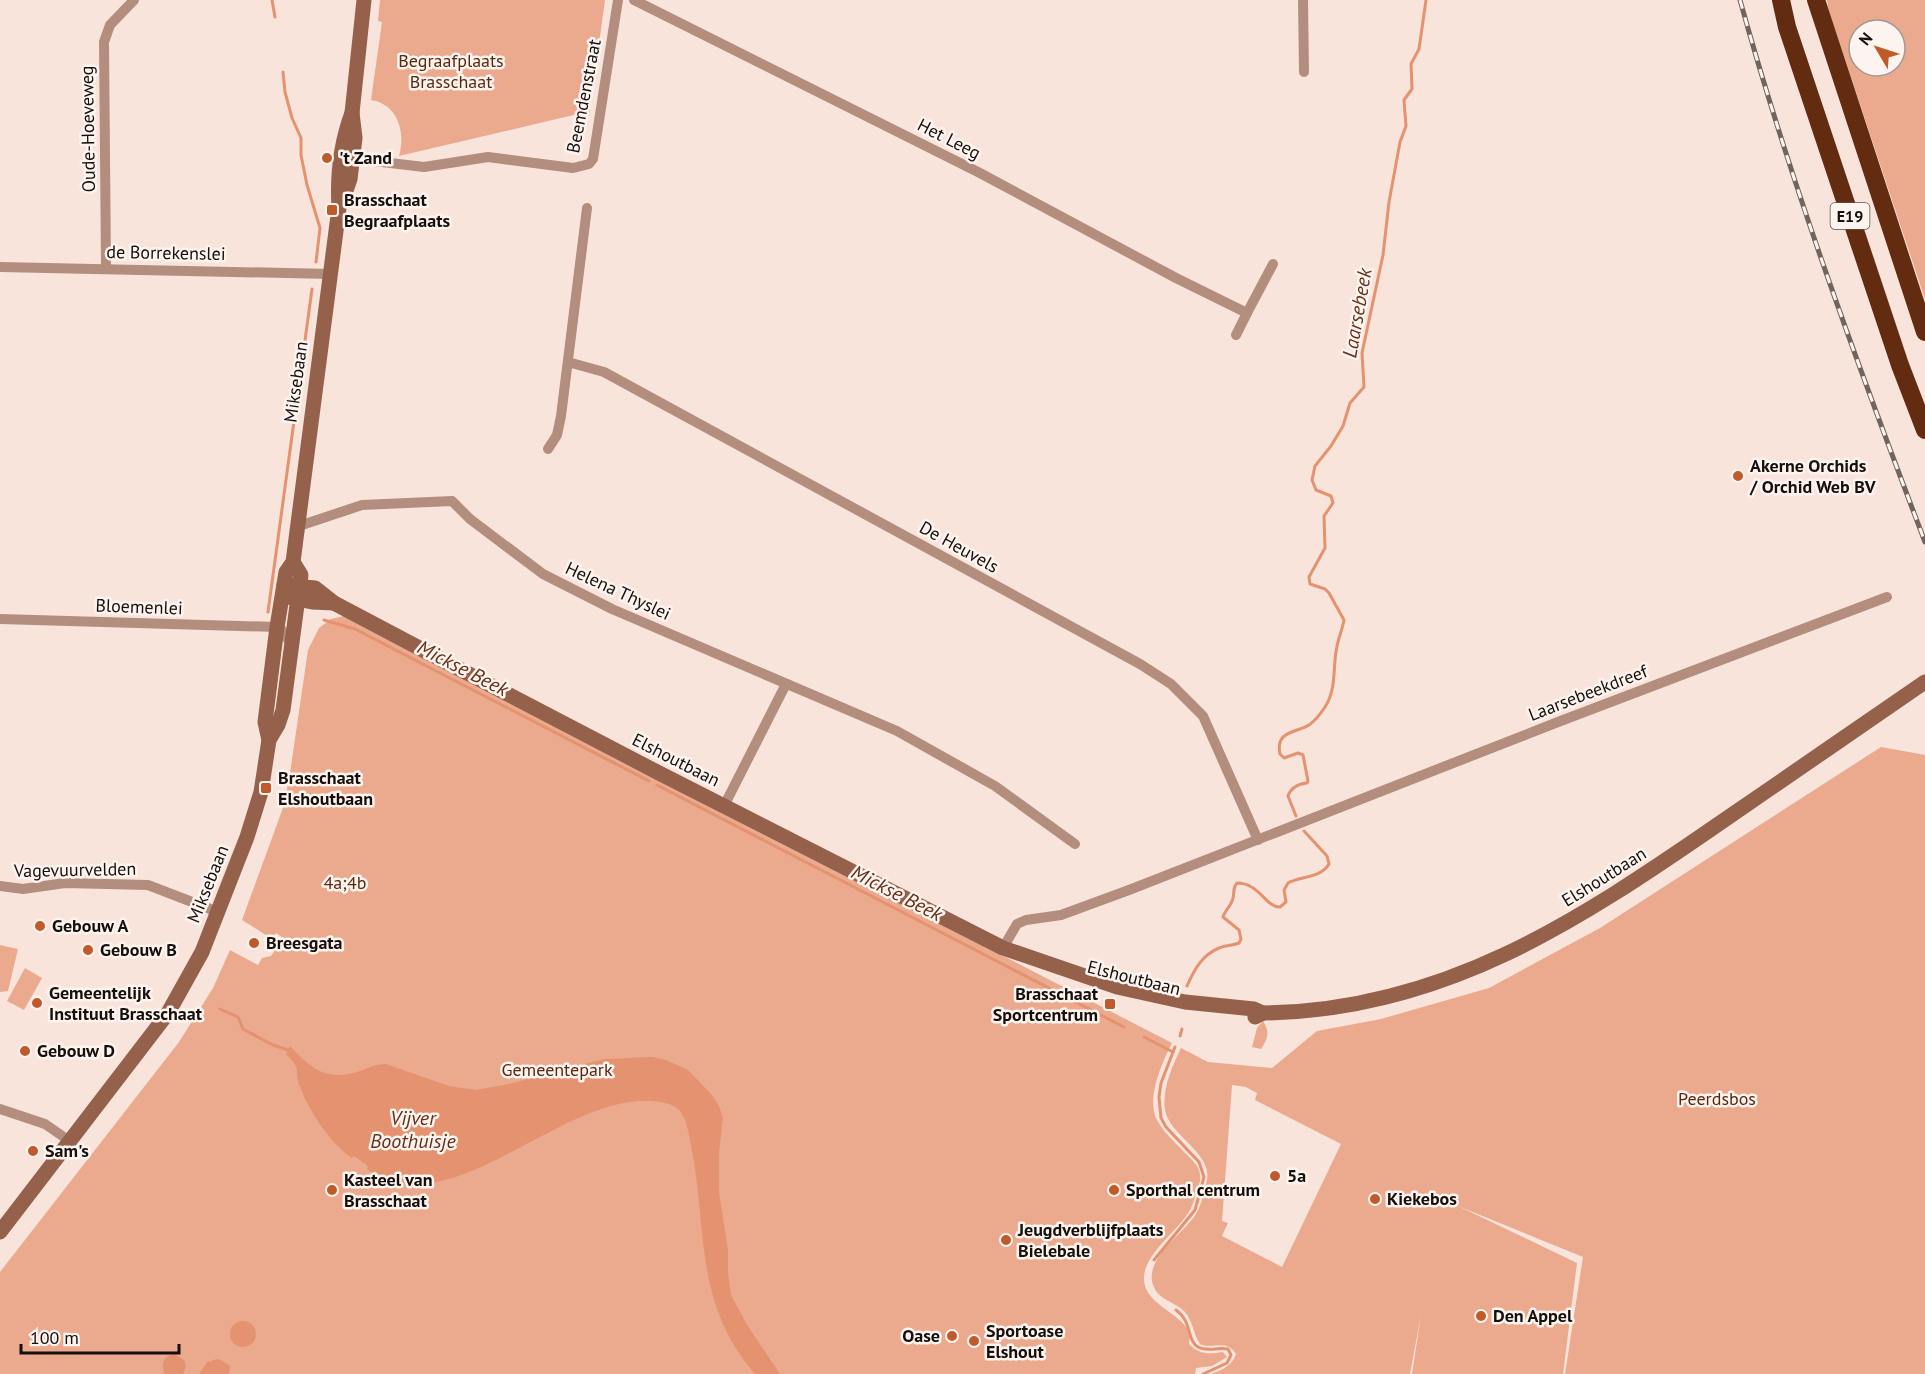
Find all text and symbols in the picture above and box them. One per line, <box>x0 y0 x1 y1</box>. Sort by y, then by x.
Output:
north arrow <box>1847 18 1907 78</box>
text: N <box>1854 28 1876 49</box>
street label: Beemdenstraat <box>561 37 606 155</box>
park label: Begraafplaats Brasschaat <box>398 49 504 93</box>
street label: Oude-Hoeveweg <box>75 65 100 193</box>
street label: Het Leeg <box>914 113 985 164</box>
place label: 't Zand <box>339 146 392 169</box>
marker: 't Zand <box>320 151 334 165</box>
place label: Brasschaat Begraafplaats <box>344 188 450 232</box>
marker: Brasschaat Begraafplaats <box>325 203 339 217</box>
road number: E19 <box>1830 203 1870 229</box>
street label: de Borrekenslei <box>106 240 226 265</box>
water label: Laarsebeek <box>1336 265 1378 360</box>
street label: Miksebaan <box>278 340 313 424</box>
place label: Akerne Orchids / Orchid Web BV <box>1749 454 1876 498</box>
marker: Akerne Orchids / Orchid Web BV <box>1731 469 1745 483</box>
street label: De Heuvels <box>916 515 1003 578</box>
street label: Helena Thyslei <box>562 556 675 625</box>
street label: Bloemenlei <box>95 593 183 620</box>
water label: Mickse Beek <box>413 634 514 702</box>
street label: Laarsebeekdreef <box>1525 659 1652 726</box>
street label: Elshoutbaan <box>629 728 724 791</box>
place label: Brasschaat Elshoutbaan <box>278 766 373 810</box>
marker: Brasschaat Elshoutbaan <box>259 781 273 795</box>
street label: Miksebaan <box>182 842 234 926</box>
street label: Elshoutbaan <box>1557 842 1650 912</box>
street label: Vagevuurvelden <box>13 857 136 882</box>
water label: Mickse Beek <box>847 859 948 927</box>
park label: 4a;4b <box>324 871 366 894</box>
place label: Gebouw A <box>52 914 128 937</box>
marker: Gebouw A <box>33 919 47 933</box>
place label: Breesgata <box>266 931 343 954</box>
marker: Breesgata <box>247 936 261 950</box>
place label: Gebouw B <box>100 938 177 961</box>
marker: Gebouw B <box>81 943 95 957</box>
street label: Elshoutbaan <box>1085 955 1183 1000</box>
place label: Gemeentelijk Instituut Brasschaat <box>49 981 203 1025</box>
place label: Brasschaat Sportcentrum <box>993 982 1099 1026</box>
marker: Gemeentelijk Instituut Brasschaat <box>30 996 44 1010</box>
marker: Brasschaat Sportcentrum <box>1103 997 1117 1011</box>
place label: Gebouw D <box>37 1039 115 1062</box>
marker: Gebouw D <box>18 1044 32 1058</box>
park label: Gemeentepark <box>501 1058 613 1081</box>
park label: Peerdsbos <box>1678 1087 1756 1110</box>
water label: Vijver Boothuisje <box>370 1105 456 1154</box>
place label: Sam's <box>45 1139 89 1162</box>
marker: Sam's <box>26 1144 40 1158</box>
place label: 5a <box>1287 1164 1306 1187</box>
place label: Kasteel van Brasschaat <box>344 1168 433 1212</box>
marker: 5a <box>1268 1169 1282 1183</box>
place label: Sporthal centrum <box>1126 1178 1260 1201</box>
marker: Kasteel van Brasschaat <box>325 1183 339 1197</box>
marker: Sporthal centrum <box>1107 1183 1121 1197</box>
place label: Kiekebos <box>1387 1187 1457 1210</box>
marker: Kiekebos <box>1368 1192 1382 1206</box>
place label: Jeugdverblijfplaats Bielebale <box>1017 1218 1164 1262</box>
marker: Jeugdverblijfplaats Bielebale <box>999 1233 1013 1247</box>
place label: Den Appel <box>1493 1304 1573 1327</box>
marker: Den Appel <box>1474 1309 1488 1323</box>
scale bar <box>21 1317 178 1355</box>
place label: Sportoase Elshout <box>986 1319 1063 1363</box>
place label: Oase <box>902 1324 940 1347</box>
text: 100 m <box>30 1326 79 1349</box>
marker: Oase <box>945 1329 959 1343</box>
marker: Sportoase Elshout <box>967 1334 981 1348</box>

